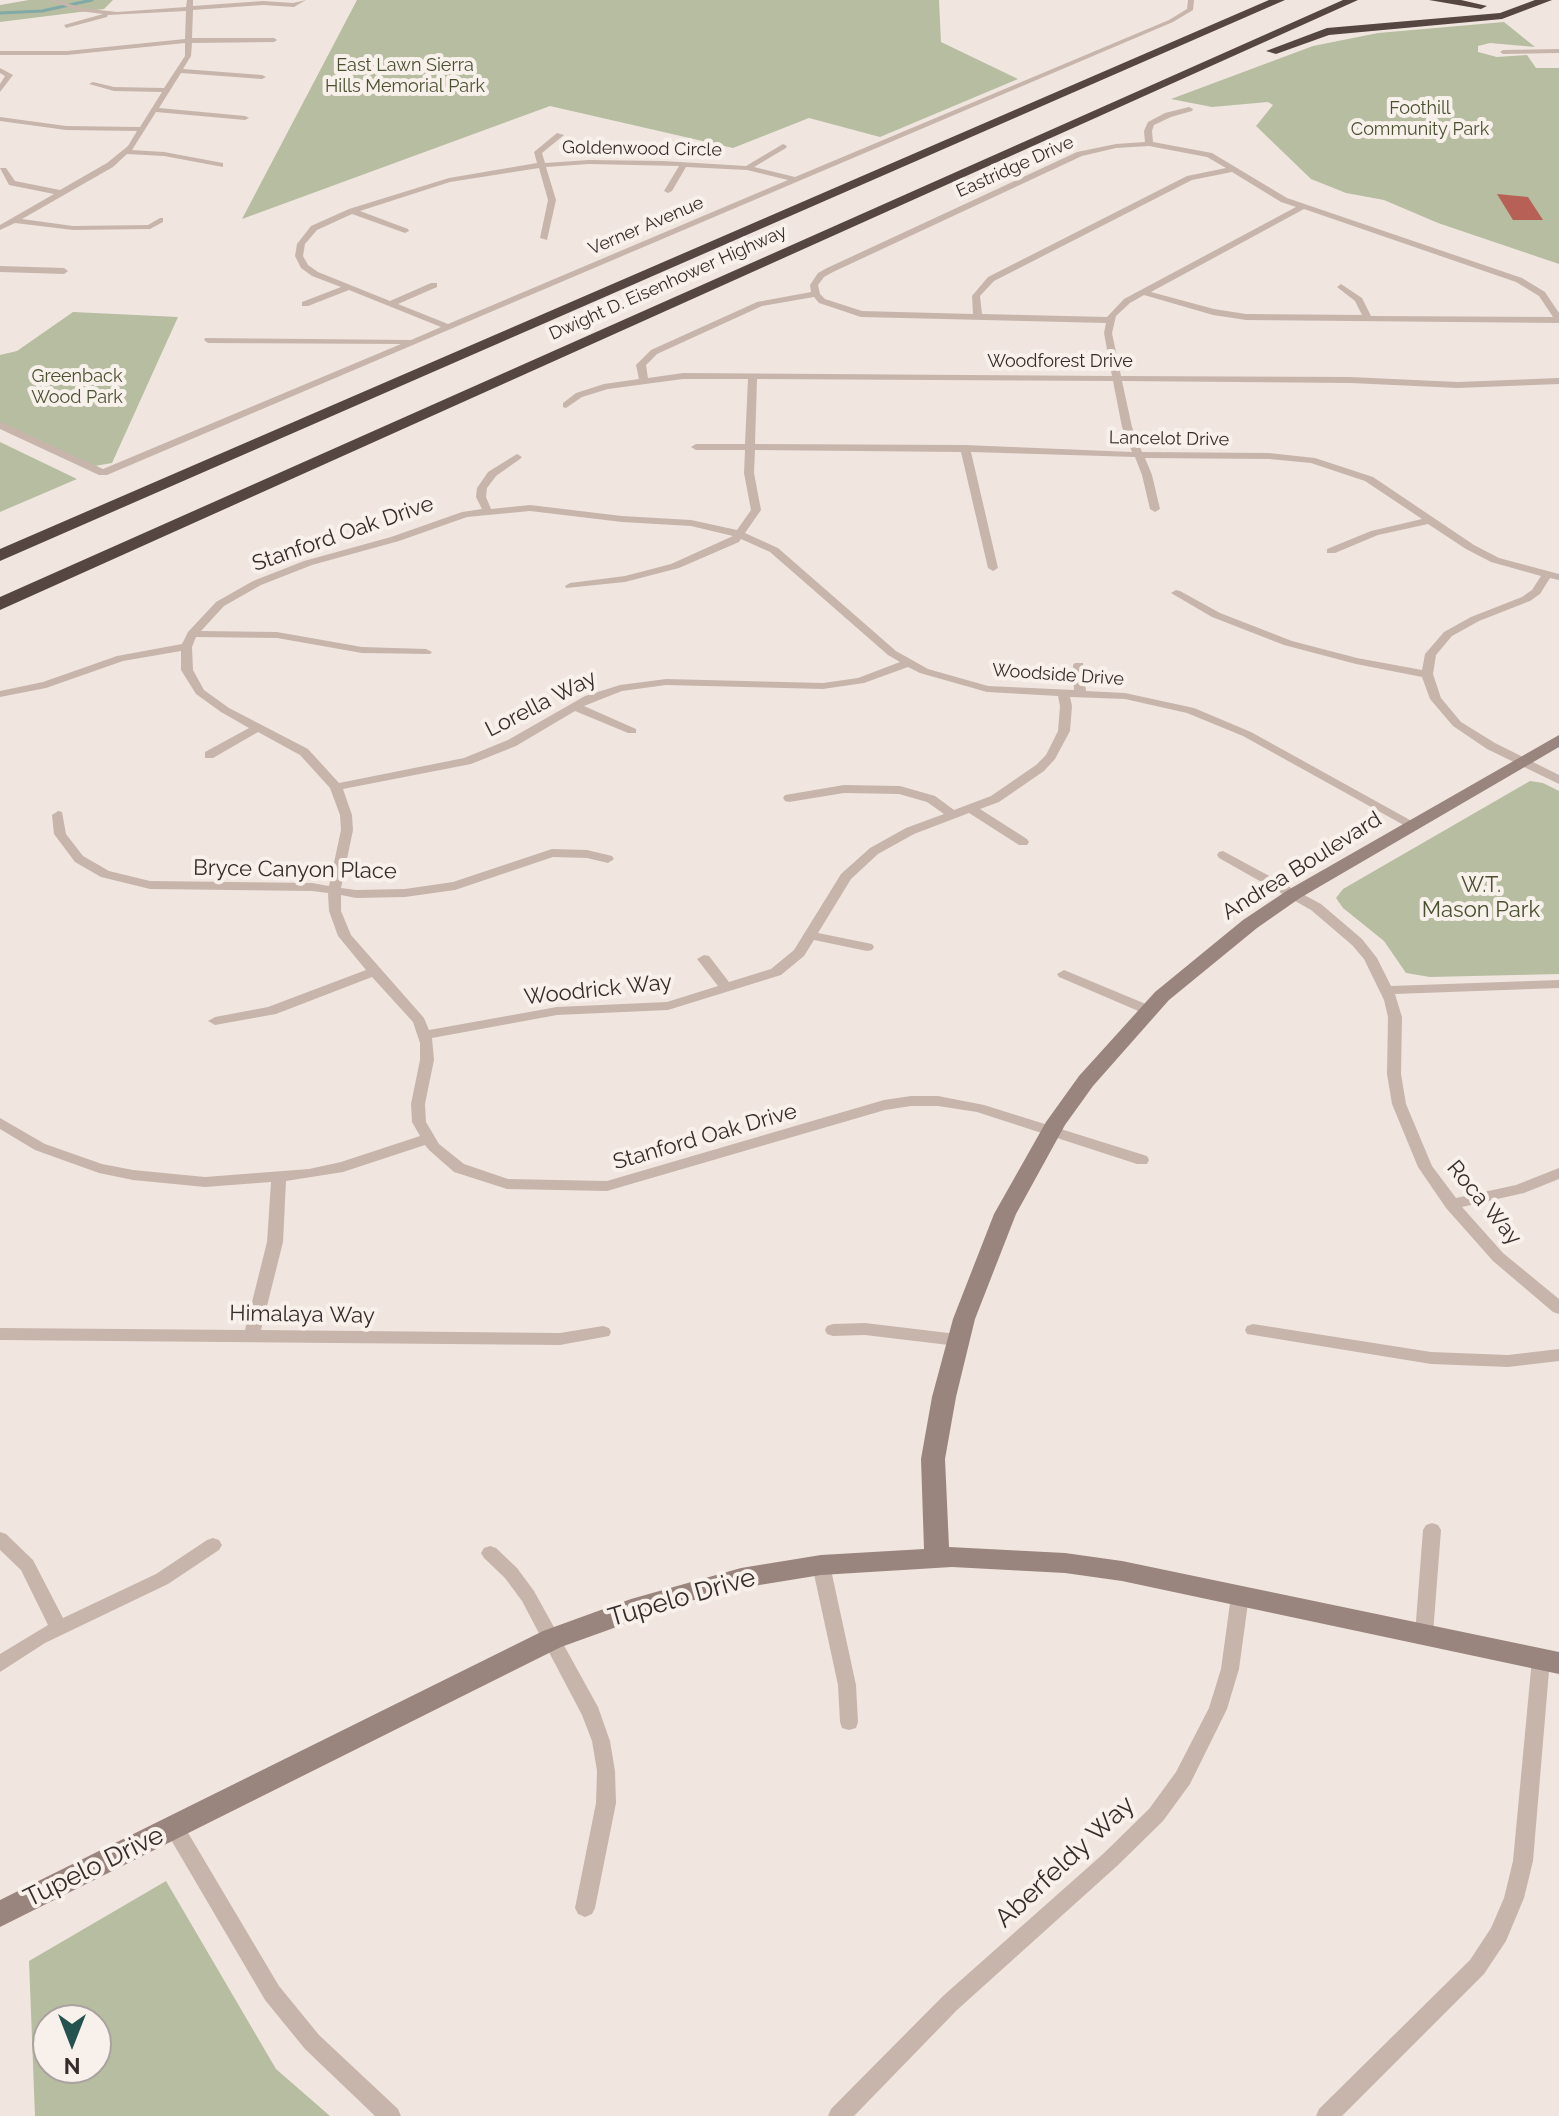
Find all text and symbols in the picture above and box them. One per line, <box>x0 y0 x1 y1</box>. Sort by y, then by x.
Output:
park label: East Lawn Sierra Hills Memorial Park <box>325 55 485 98</box>
park label: Foothill Community Park <box>1351 98 1489 140</box>
street label: Eastridge Drive <box>953 131 1077 203</box>
street label: Goldenwood Circle <box>562 137 722 161</box>
street label: Verner Avenue <box>585 192 707 260</box>
street label: Dwight D. Eisenhower Highway <box>546 221 790 345</box>
street label: Woodforest Drive <box>987 351 1133 373</box>
park label: Greenback Wood Park <box>31 366 123 408</box>
street label: Lancelot Drive <box>1109 427 1229 451</box>
street label: Stanford Oak Drive <box>249 491 437 577</box>
street label: Woodside Drive <box>991 660 1125 690</box>
street label: Lorella Way <box>481 665 601 743</box>
street label: Andrea Boulevard <box>1217 806 1387 926</box>
street label: Bryce Canyon Place <box>193 855 397 885</box>
park label: W.T. Mason Park <box>1422 872 1540 924</box>
street label: Woodrick Way <box>523 969 673 1011</box>
street label: Stanford Oak Drive <box>610 1098 800 1176</box>
street label: Roca Way <box>1441 1155 1527 1251</box>
street label: Himalaya Way <box>229 1301 375 1329</box>
street label: Tupelo Drive <box>605 1562 759 1634</box>
street label: Aberfeldy Way <box>989 1790 1141 1934</box>
street label: Tupelo Drive <box>19 1820 169 1914</box>
north arrow <box>32 2004 112 2084</box>
text: N <box>64 2053 80 2079</box>

